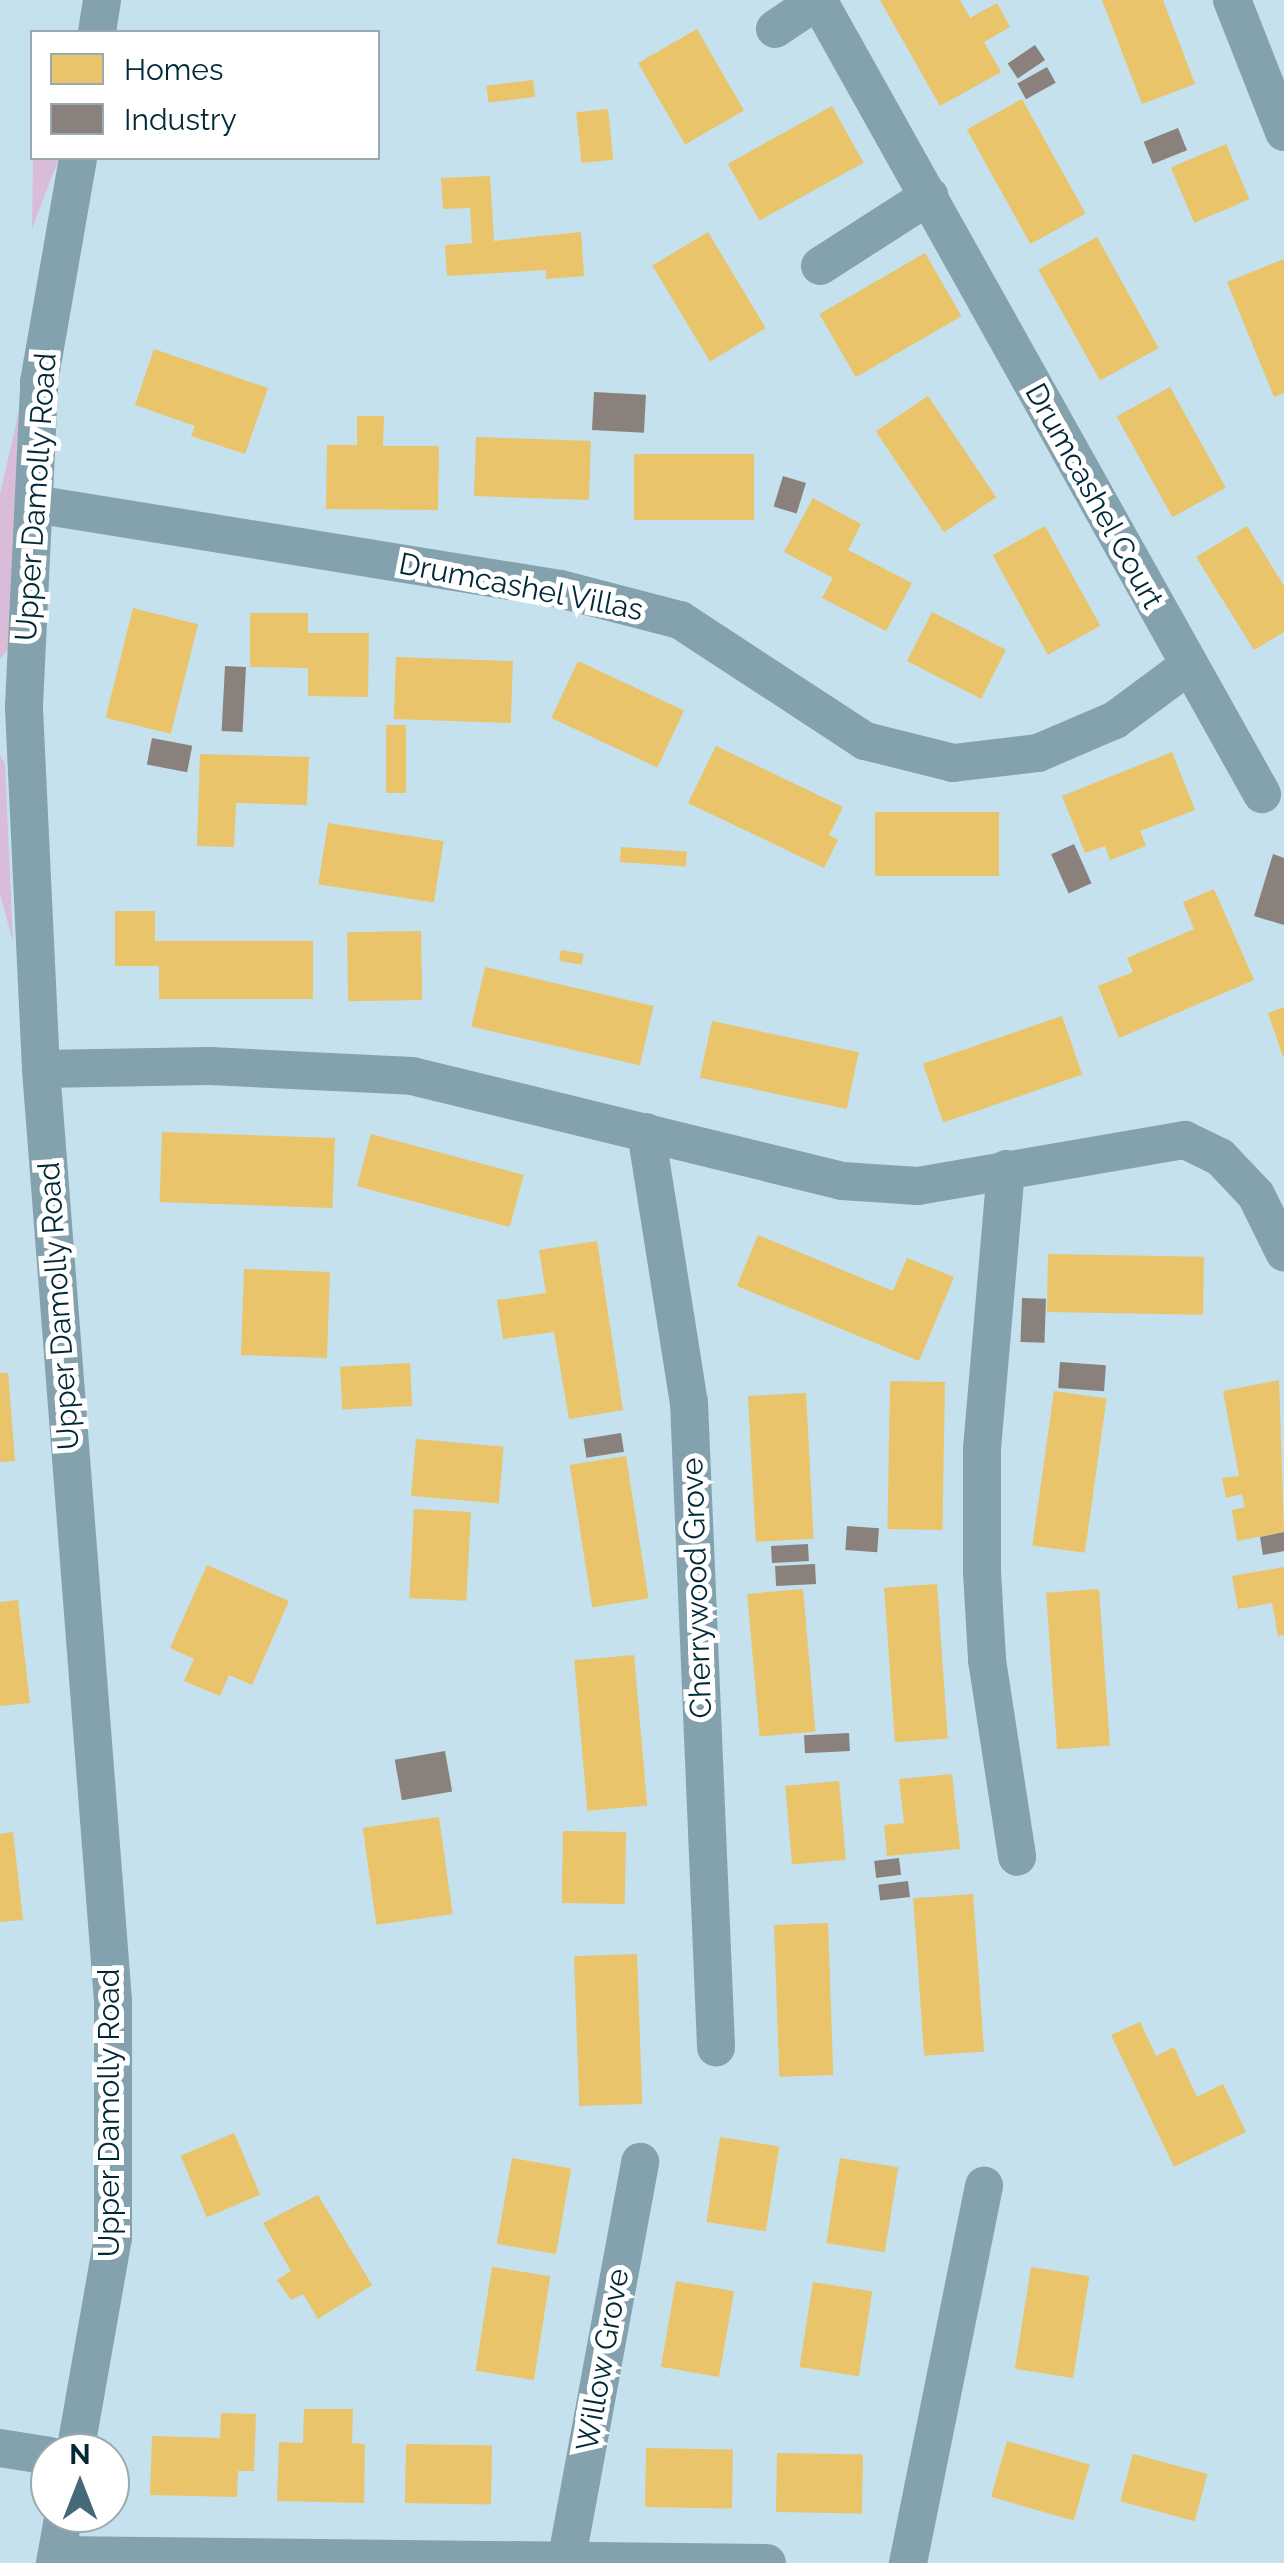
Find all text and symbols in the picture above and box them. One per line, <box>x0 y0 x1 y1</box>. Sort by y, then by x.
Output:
legend <box>30 30 380 160</box>
text: Homes <box>124 52 223 87</box>
text: Industry <box>124 102 237 137</box>
street label: Upper Damolly Road <box>8 351 64 643</box>
street label: Drumcashel Court <box>1017 377 1171 615</box>
street label: Drumcashel Villas <box>395 546 647 628</box>
street label: Upper Damolly Road <box>31 1160 87 1452</box>
street label: Cherrywood Grove <box>674 1457 720 1719</box>
street label: Upper Damolly Road <box>91 1968 127 2258</box>
street label: Willow Grove <box>569 2266 637 2454</box>
north arrow <box>30 2433 130 2533</box>
text: N <box>69 2438 91 2471</box>

